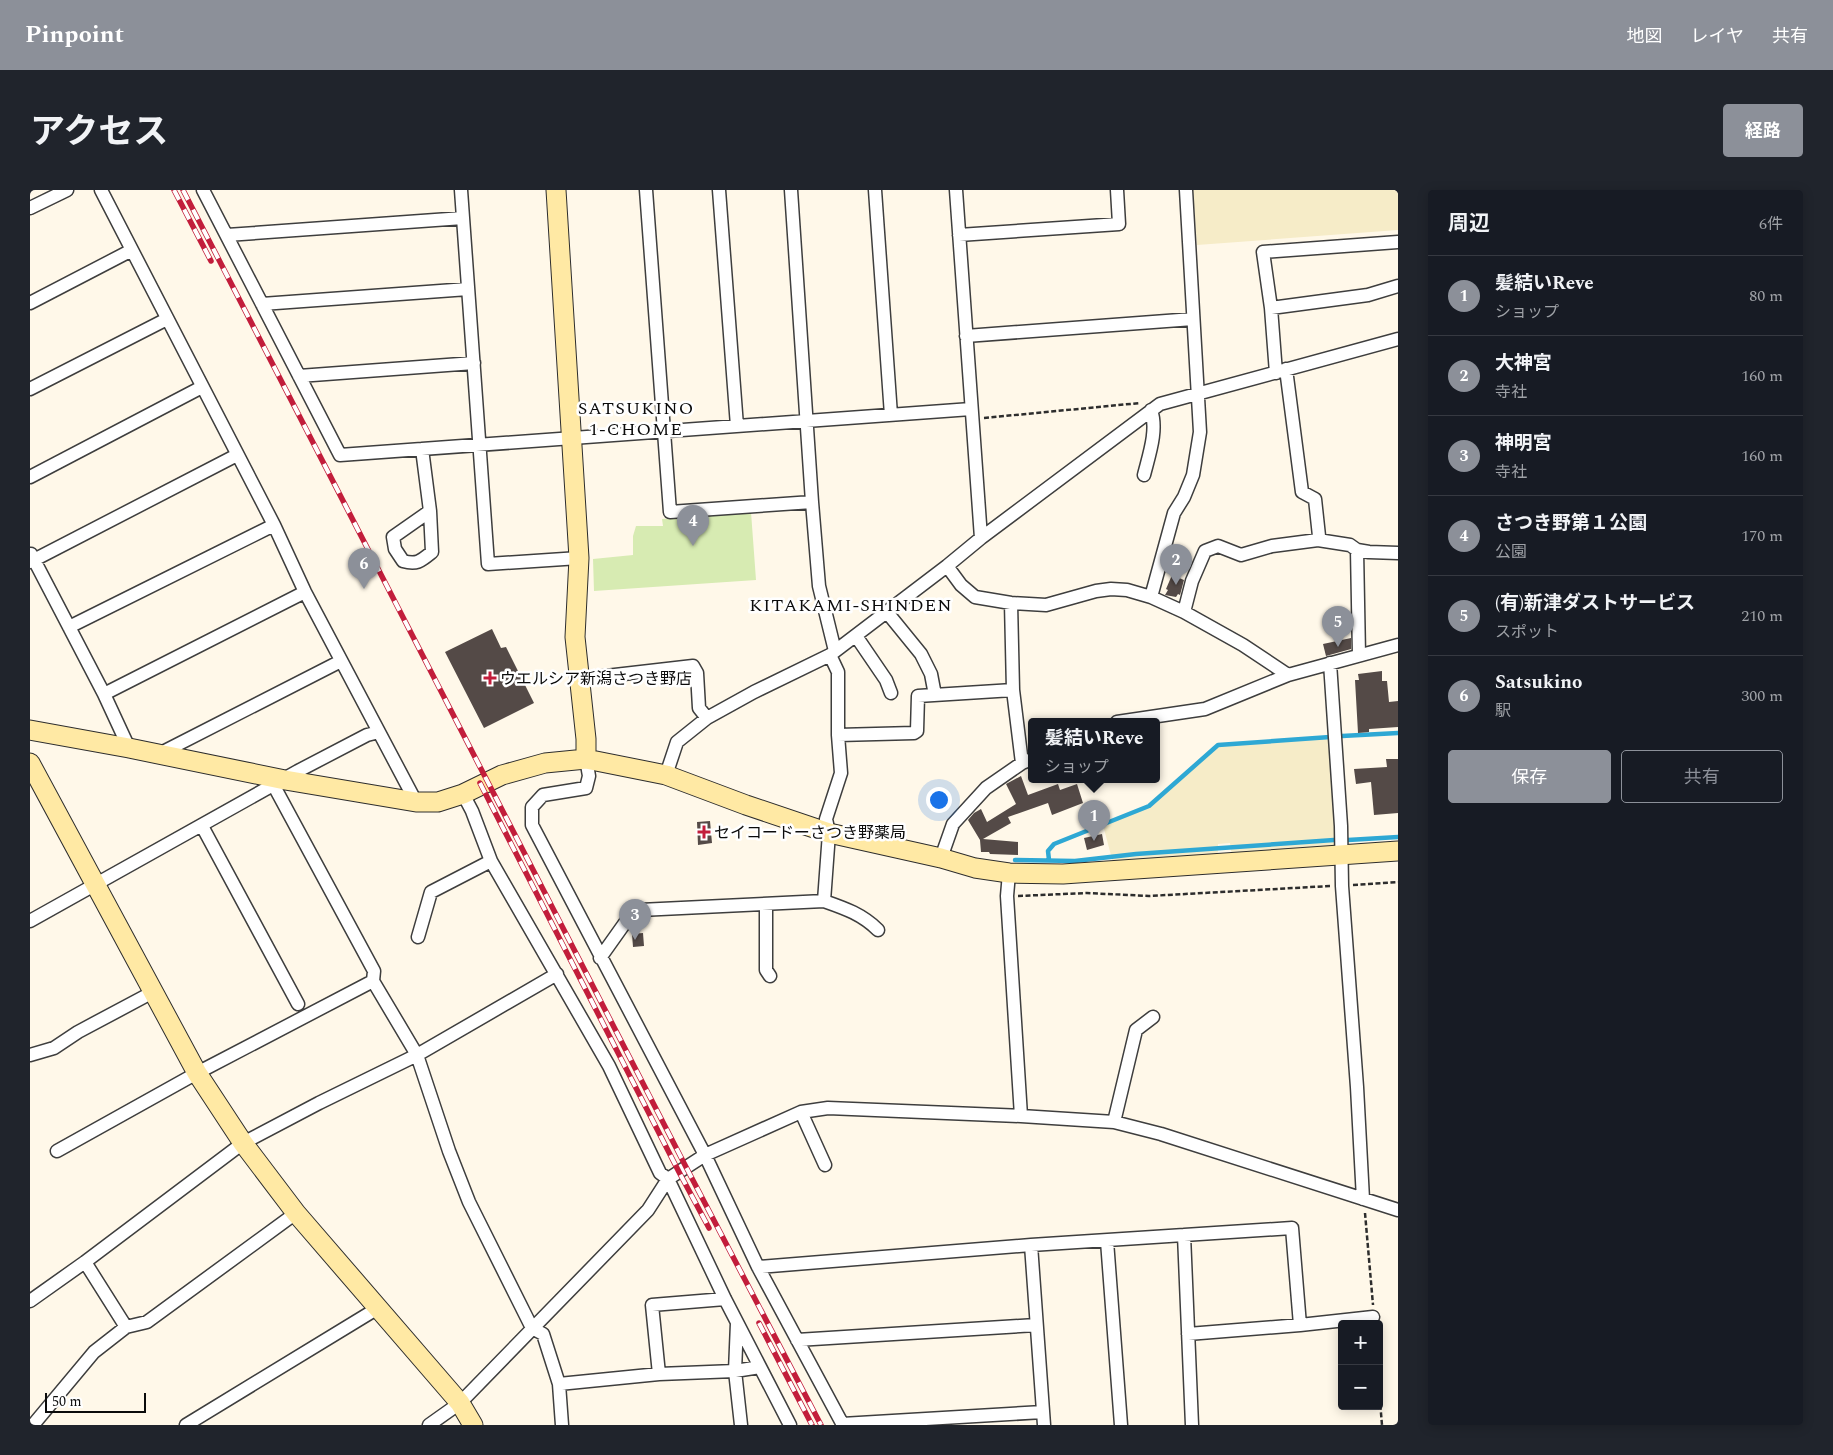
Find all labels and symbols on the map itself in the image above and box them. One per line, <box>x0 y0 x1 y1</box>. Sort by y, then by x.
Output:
district label: SATSUKINO 1-CHOME <box>578 395 694 443</box>
pin: 4 <box>677 505 709 546</box>
pin: 2 <box>1160 544 1192 585</box>
pin: 6 <box>348 548 380 589</box>
district label: KITAKAMI-SHINDEN <box>749 592 953 619</box>
pin: 5 <box>1322 606 1354 647</box>
place label: ウエルシア新潟さつき野店 <box>500 667 692 691</box>
marker: ウエルシア新潟さつき野店 <box>484 672 496 684</box>
your location <box>926 787 952 813</box>
pin: 1 <box>1078 800 1110 841</box>
place label: セイコードーさつき野薬局 <box>714 821 906 845</box>
marker: セイコードーさつき野薬局 <box>698 826 710 838</box>
pin: 3 <box>619 899 651 940</box>
scale bar <box>45 1390 146 1413</box>

